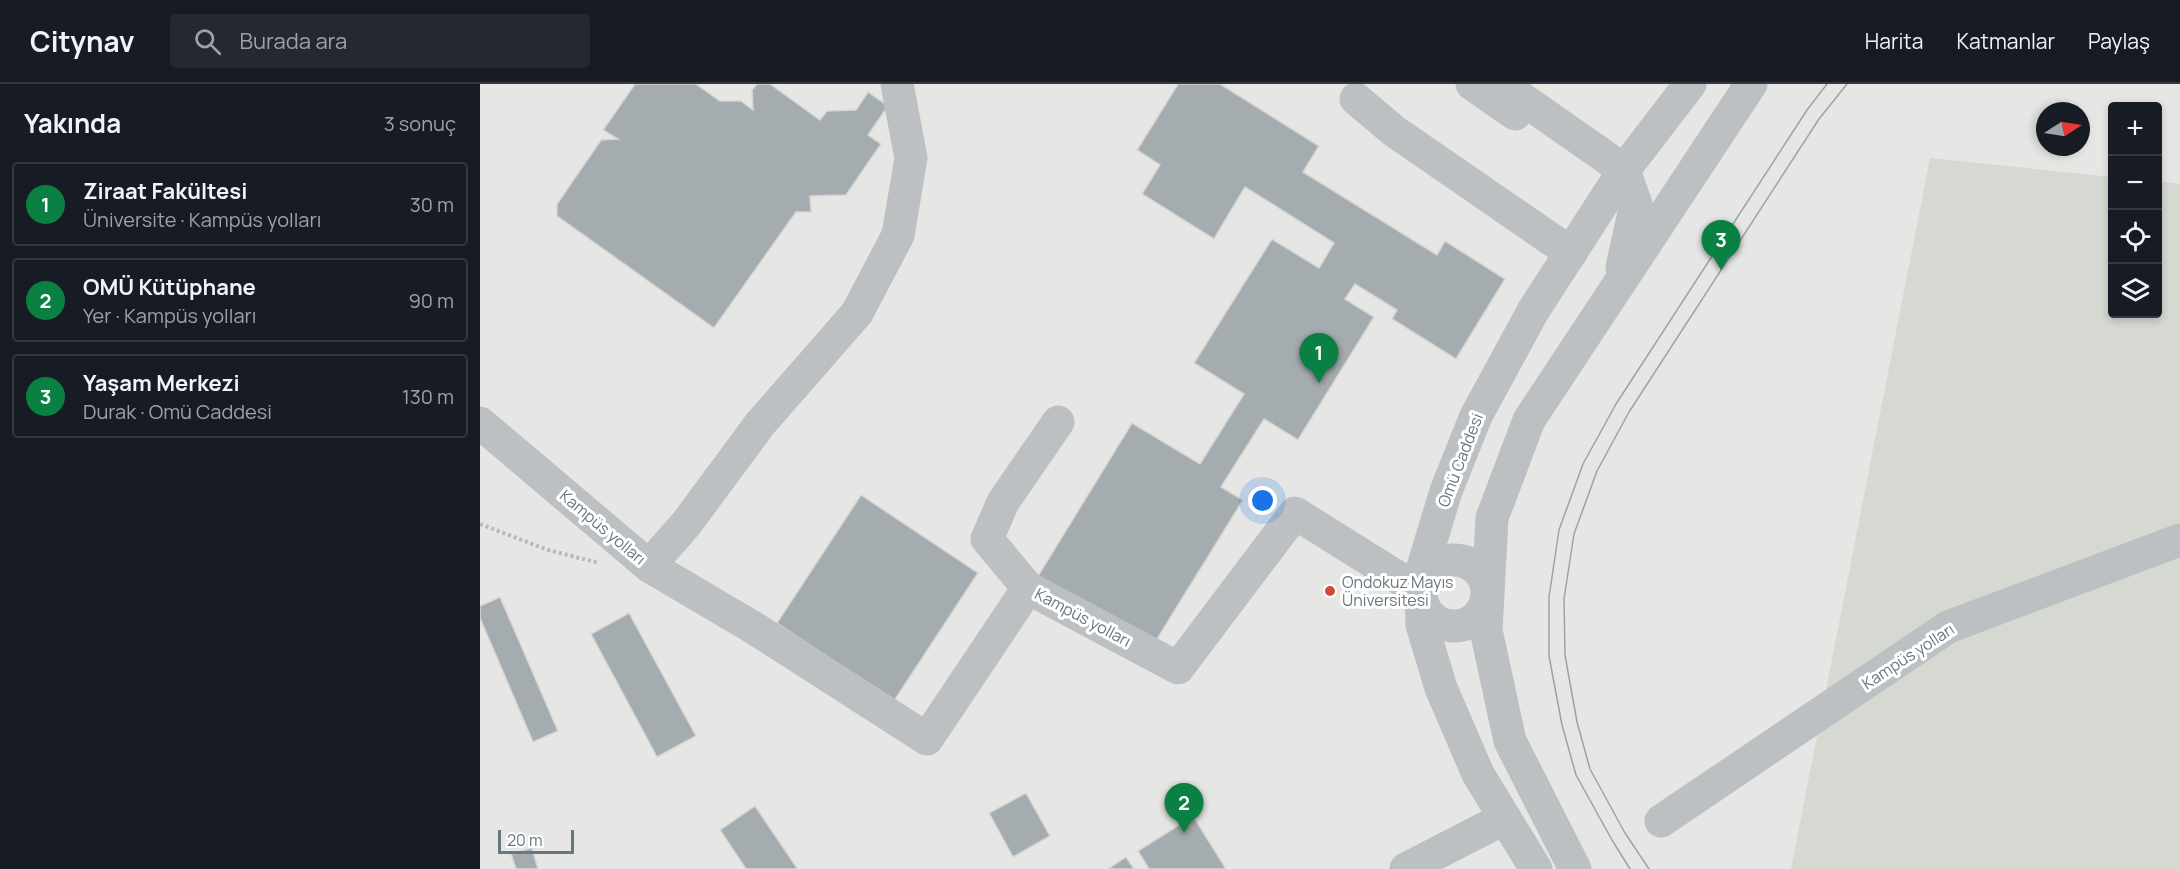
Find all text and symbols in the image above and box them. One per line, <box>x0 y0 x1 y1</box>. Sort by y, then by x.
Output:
search box <box>170 14 590 68</box>
text: Citynav <box>30 22 134 60</box>
icon: search <box>191 25 224 58</box>
text: Burada ara <box>239 26 347 56</box>
text: Harita <box>1865 27 1923 55</box>
text: Katmanlar <box>1956 27 2055 55</box>
text: Paylaş <box>2088 27 2150 55</box>
north arrow <box>2036 102 2090 156</box>
map controls <box>2108 102 2162 318</box>
button: + <box>2108 102 2162 156</box>
text: Yakında <box>24 105 121 141</box>
text: 3 sonuç <box>384 110 456 137</box>
button: − <box>2108 156 2162 210</box>
text: Ziraat Fakültesi <box>83 176 247 206</box>
text: 1 <box>41 191 50 218</box>
text: 30 m <box>410 191 454 218</box>
text: Üniversite · Kampüs yolları <box>83 206 321 233</box>
button: locate <box>2108 210 2162 264</box>
pin: 3 <box>1702 220 1740 270</box>
button: layers <box>2108 264 2162 318</box>
text: OMÜ Kütüphane <box>83 272 256 302</box>
text: 2 <box>40 287 51 314</box>
text: 90 m <box>408 287 454 314</box>
text: Yer · Kampüs yolları <box>83 302 256 329</box>
pin: 1 <box>1300 334 1338 383</box>
text: Yaşam Merkezi <box>83 368 240 398</box>
text: 3 <box>40 383 51 410</box>
text: 130 m <box>402 383 454 410</box>
text: Durak · Omü Caddesi <box>83 398 272 425</box>
street label: Omü Caddesi <box>1432 410 1488 510</box>
street label: Kampüs yolları <box>555 485 651 569</box>
your location <box>1248 486 1277 515</box>
place label: Ondokuz Mayıs Üniversitesi <box>1342 571 1454 611</box>
street label: Kampüs yolları <box>1031 582 1135 652</box>
marker: Ondokuz Mayıs Üniversitesi <box>1323 584 1337 598</box>
street label: Kampüs yolları <box>1858 618 1958 694</box>
pin: 2 <box>1164 784 1204 833</box>
scale bar <box>498 827 574 854</box>
text: 20 m <box>507 829 543 851</box>

